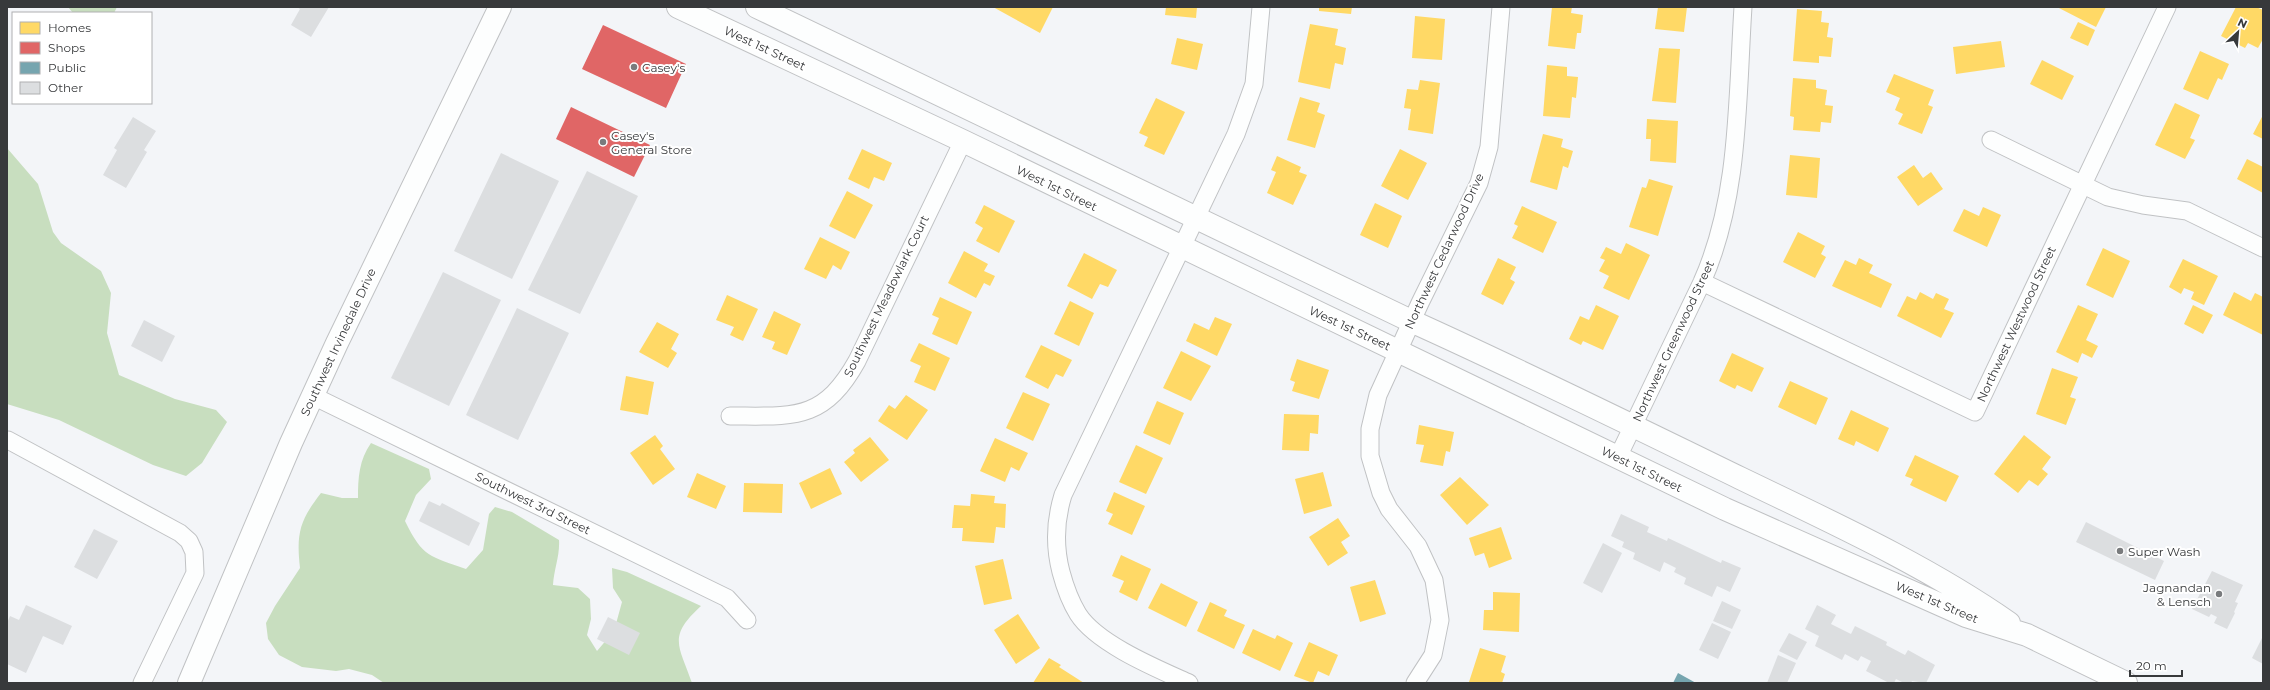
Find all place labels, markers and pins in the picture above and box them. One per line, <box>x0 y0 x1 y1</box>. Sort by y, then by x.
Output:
place label: Casey's <box>642 60 685 75</box>
marker: Casey's <box>629 62 639 72</box>
place label: Casey's General Store <box>611 128 692 157</box>
marker: Casey's General Store <box>598 137 608 147</box>
place label: Super Wash <box>2128 544 2201 559</box>
marker: Super Wash <box>2115 546 2125 556</box>
place label: Jagnandan & Lensch <box>2142 580 2211 609</box>
marker: Jagnandan & Lensch <box>2214 589 2224 599</box>

